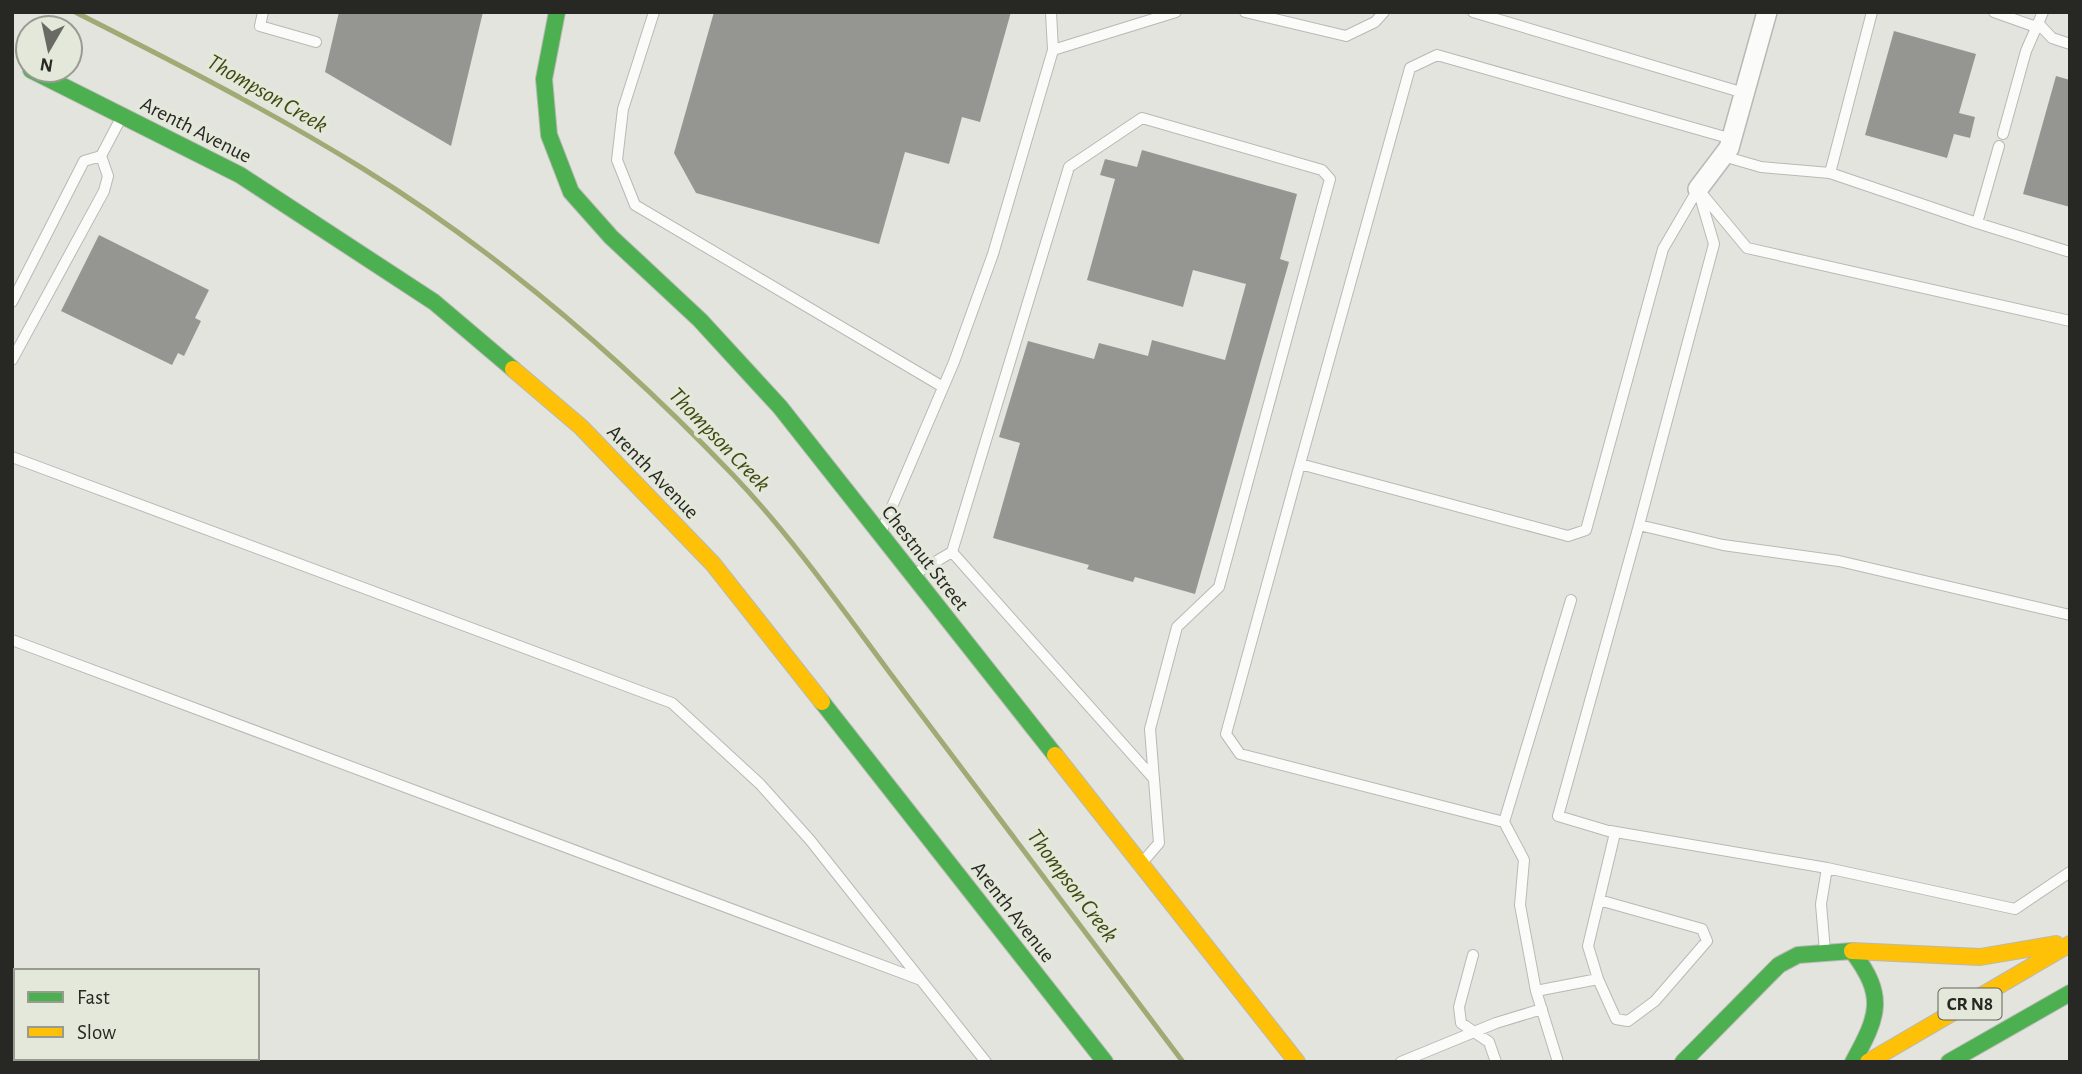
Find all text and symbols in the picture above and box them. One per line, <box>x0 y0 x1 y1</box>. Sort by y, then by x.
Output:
north arrow <box>14 14 84 84</box>
water label: Thompson Creek <box>203 50 331 138</box>
text: N <box>39 54 55 75</box>
street label: Arenth Avenue <box>137 93 255 167</box>
water label: Thompson Creek <box>664 384 774 497</box>
street label: Arenth Avenue <box>603 421 703 523</box>
street label: Chestnut Street <box>878 501 973 615</box>
water label: Thompson Creek <box>1022 825 1122 947</box>
street label: Arenth Avenue <box>967 858 1059 966</box>
legend <box>14 969 259 1060</box>
text: Fast <box>77 987 110 1008</box>
road number: CR N8 <box>1938 988 2002 1020</box>
text: Slow <box>77 1022 116 1043</box>

